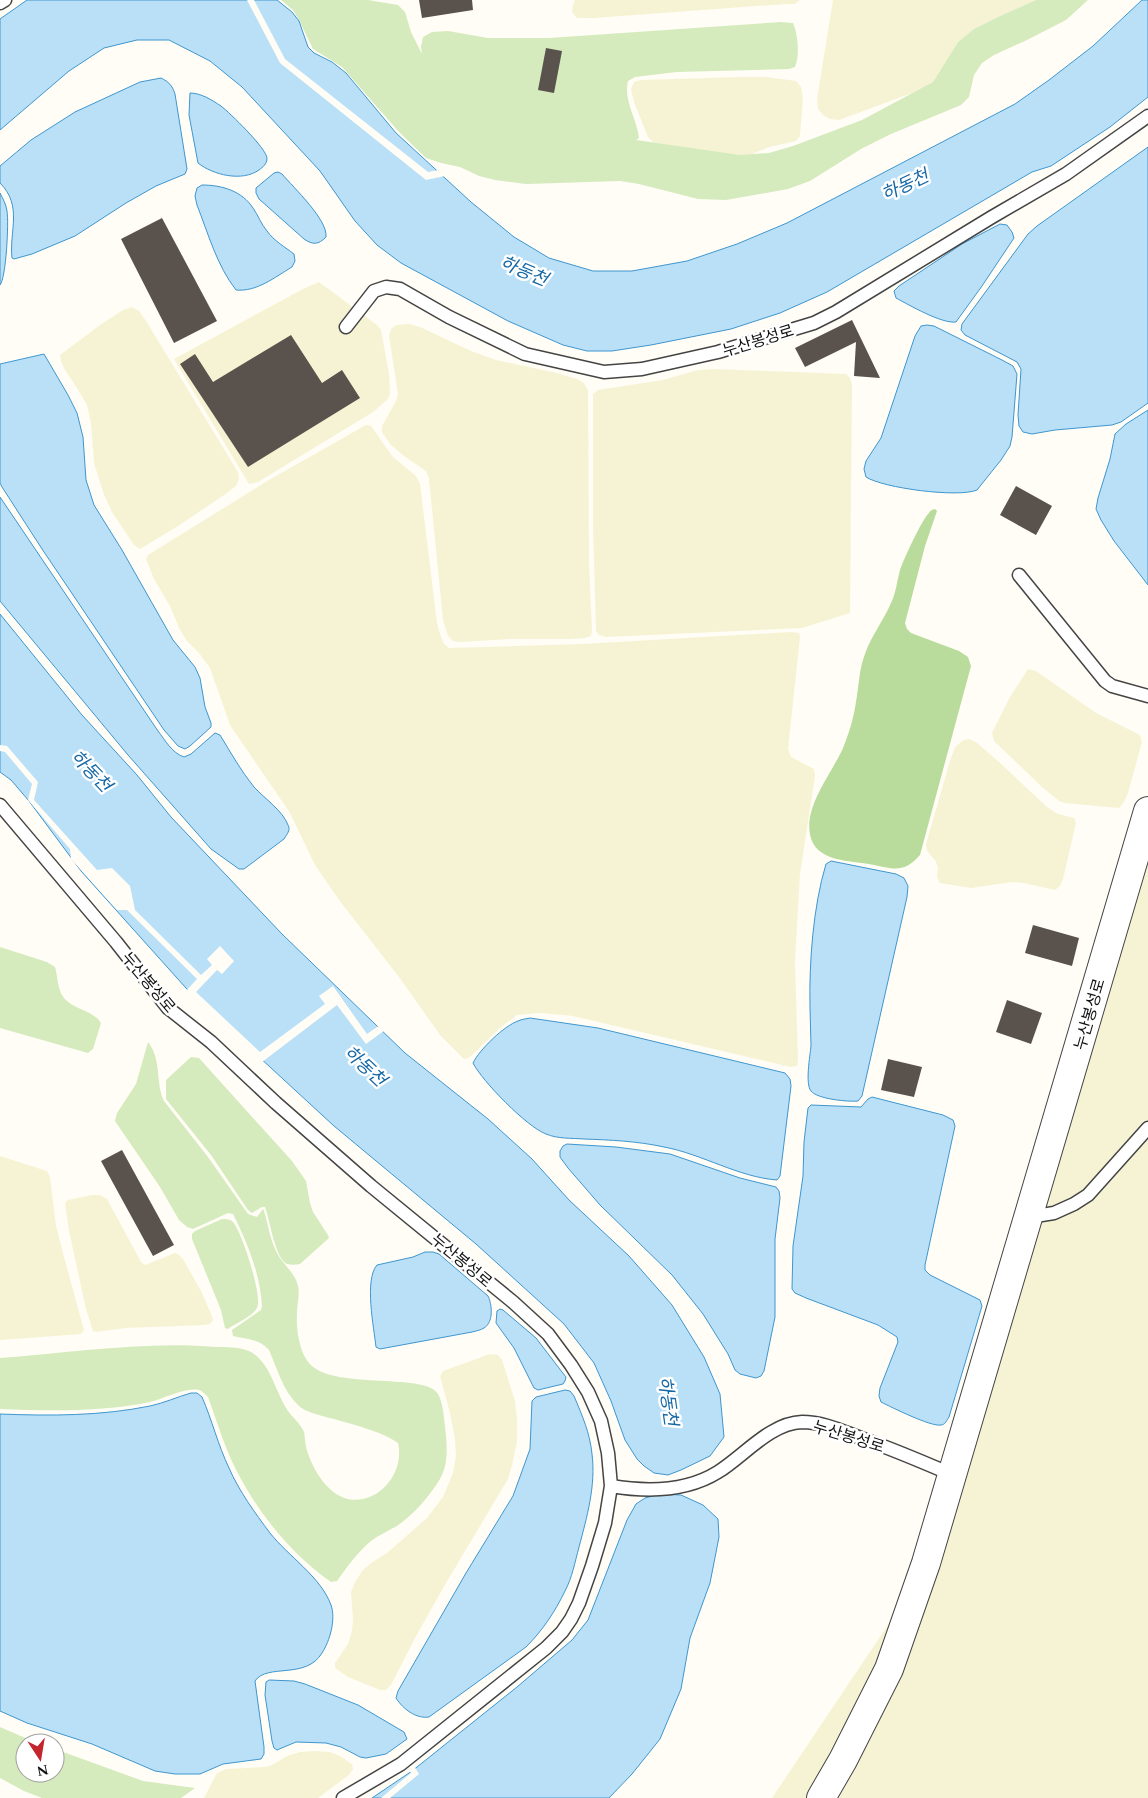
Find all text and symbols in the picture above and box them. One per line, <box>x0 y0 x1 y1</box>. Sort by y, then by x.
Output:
water label: 하동천 <box>877 162 936 208</box>
water label: 하동천 <box>496 249 554 295</box>
street label: 누산봉성로 <box>720 319 797 363</box>
water label: 하동천 <box>64 744 119 800</box>
street label: 누산봉성로 <box>115 947 181 1019</box>
street label: 누산봉성로 <box>1068 975 1112 1053</box>
water label: 하동천 <box>337 1040 394 1095</box>
street label: 누산봉성로 <box>425 1228 497 1294</box>
water label: 하동천 <box>651 1375 685 1430</box>
street label: 누산봉성로 <box>810 1415 888 1459</box>
north arrow <box>15 1733 65 1783</box>
text: N <box>35 1759 50 1782</box>

